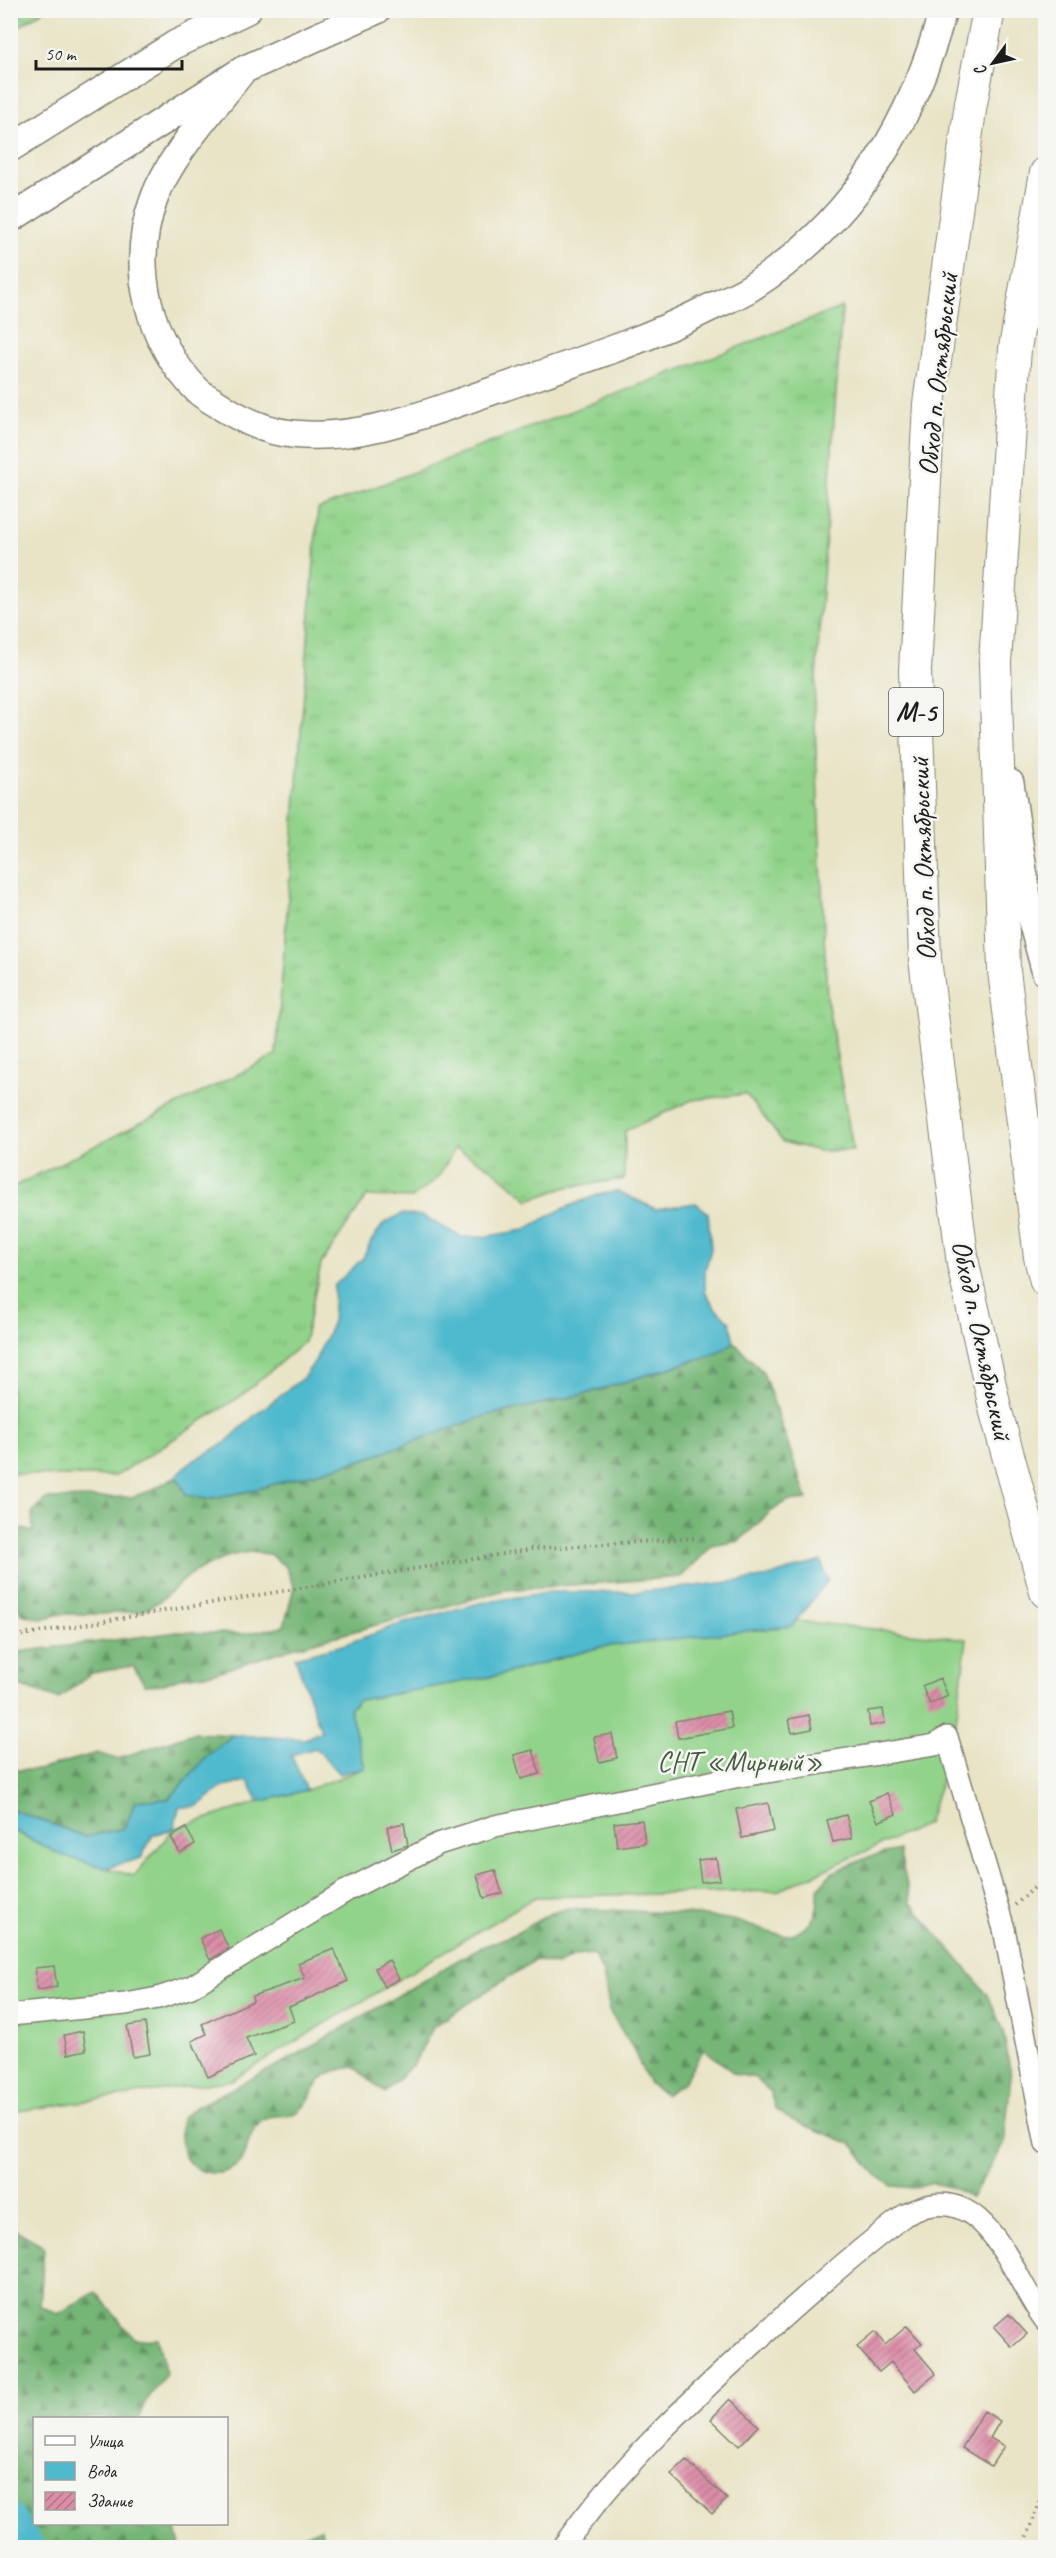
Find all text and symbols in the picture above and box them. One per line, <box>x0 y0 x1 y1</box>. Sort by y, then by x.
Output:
scale bar <box>36 33 182 71</box>
north arrow <box>963 33 1023 93</box>
text: 50 m <box>45 43 78 65</box>
text: С <box>970 60 992 79</box>
street label: Обход п. Октябрьский <box>909 270 966 477</box>
road number: М-5 <box>889 688 943 736</box>
street label: Обход п. Октябрьский <box>901 755 944 961</box>
street label: Обход п. Октябрьский <box>944 1237 1021 1445</box>
park label: СНТ «Мирный» <box>657 1744 823 1779</box>
legend <box>33 2417 228 2525</box>
text: Улица <box>87 2430 124 2452</box>
text: Вода <box>87 2460 118 2482</box>
text: Здание <box>87 2490 133 2512</box>

